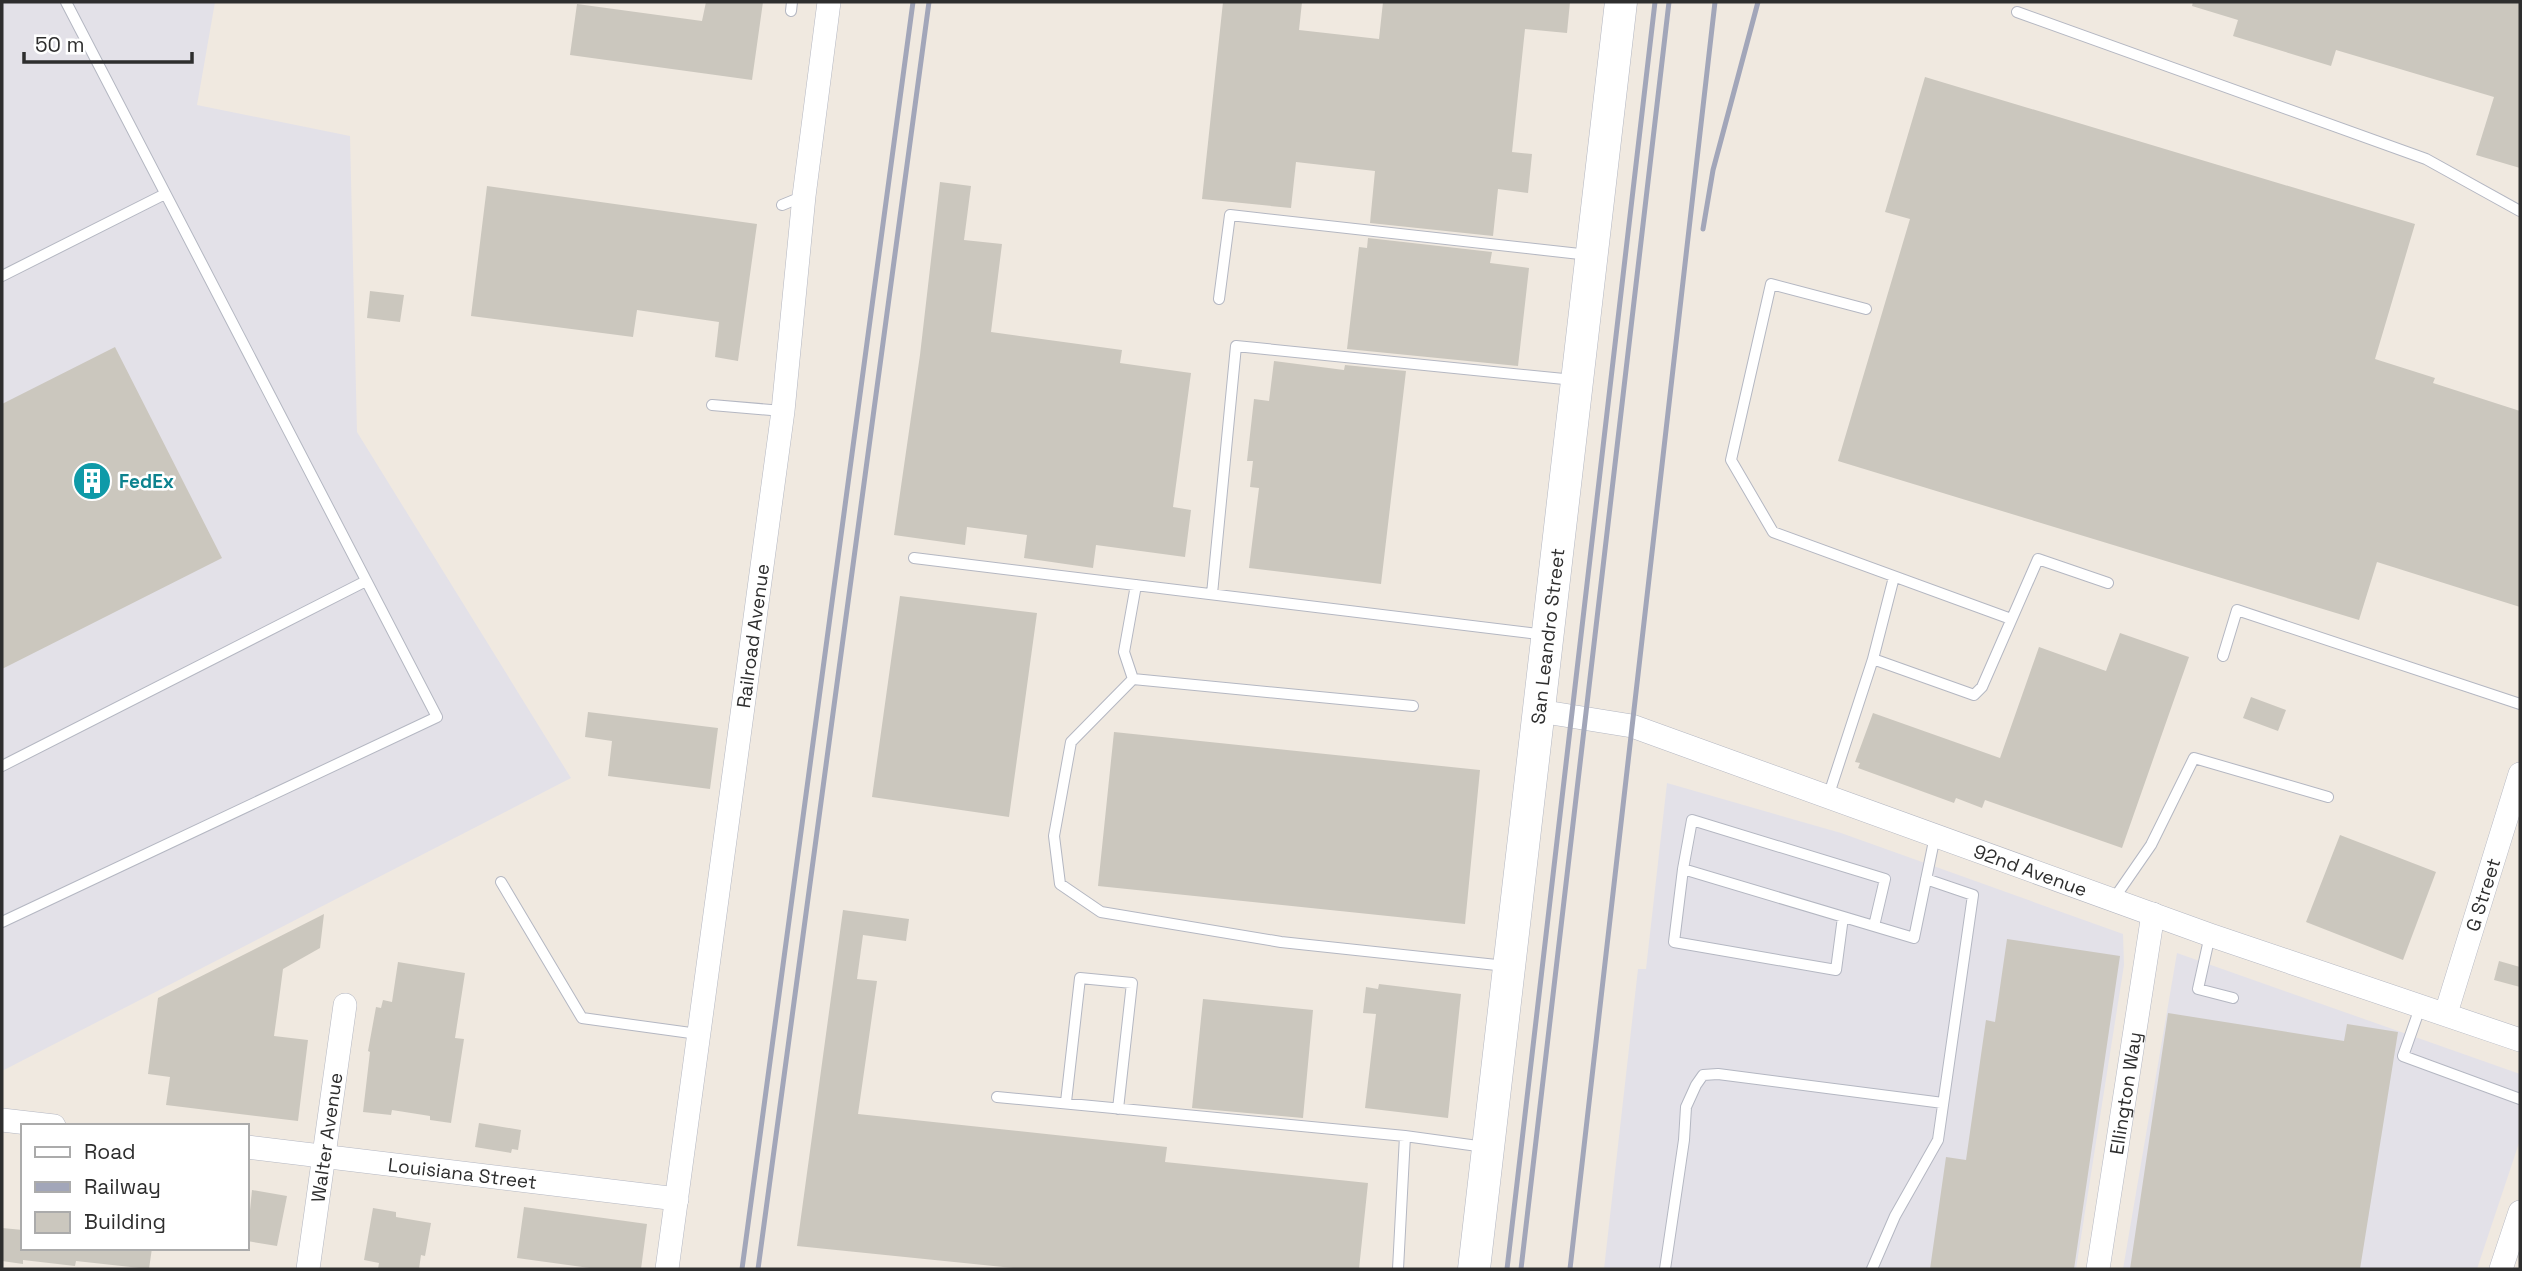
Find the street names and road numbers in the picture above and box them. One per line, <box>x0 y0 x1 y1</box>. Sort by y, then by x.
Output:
street label: San Leandro Street <box>1525 547 1571 726</box>
street label: Railroad Avenue <box>731 562 775 710</box>
street label: 92nd Avenue <box>1970 839 2090 903</box>
street label: G Street <box>2460 855 2506 934</box>
street label: Ellington Way <box>2104 1030 2148 1156</box>
street label: Walter Avenue <box>306 1071 348 1204</box>
street label: Louisiana Street <box>387 1152 538 1195</box>

